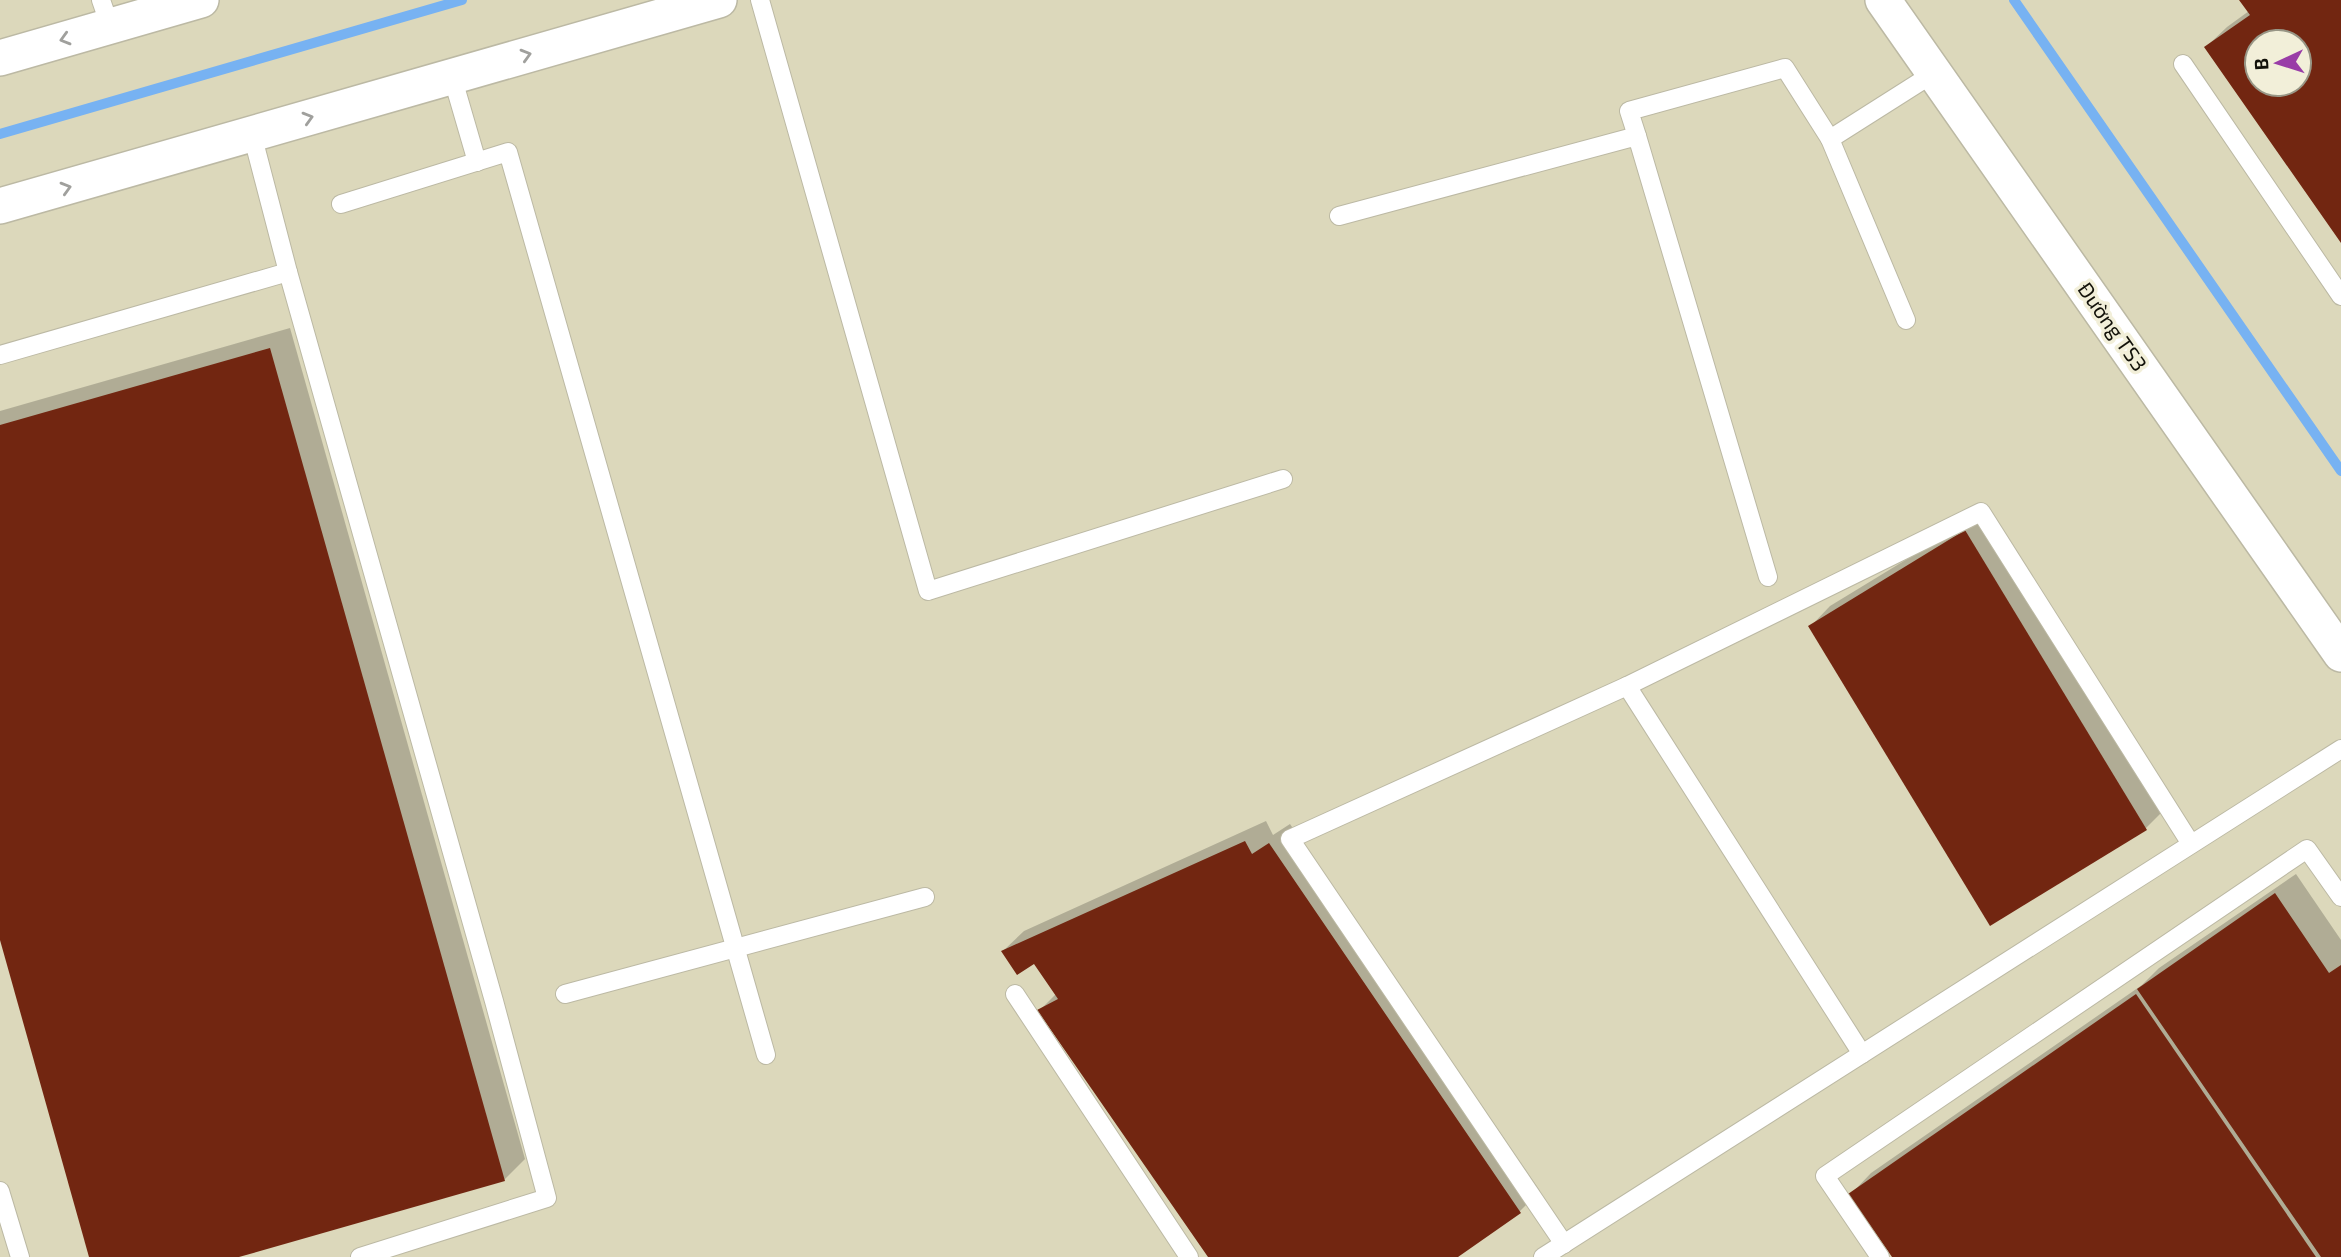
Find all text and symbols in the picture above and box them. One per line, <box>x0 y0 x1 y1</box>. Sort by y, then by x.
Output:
north arrow <box>2243 28 2313 98</box>
one-way arrow <box>59 31 71 46</box>
one-way arrow <box>520 49 532 63</box>
text: B <box>2249 57 2272 71</box>
one-way arrow <box>302 111 314 126</box>
one-way arrow <box>59 181 71 196</box>
street label: Đường TS3 <box>2074 277 2153 375</box>

